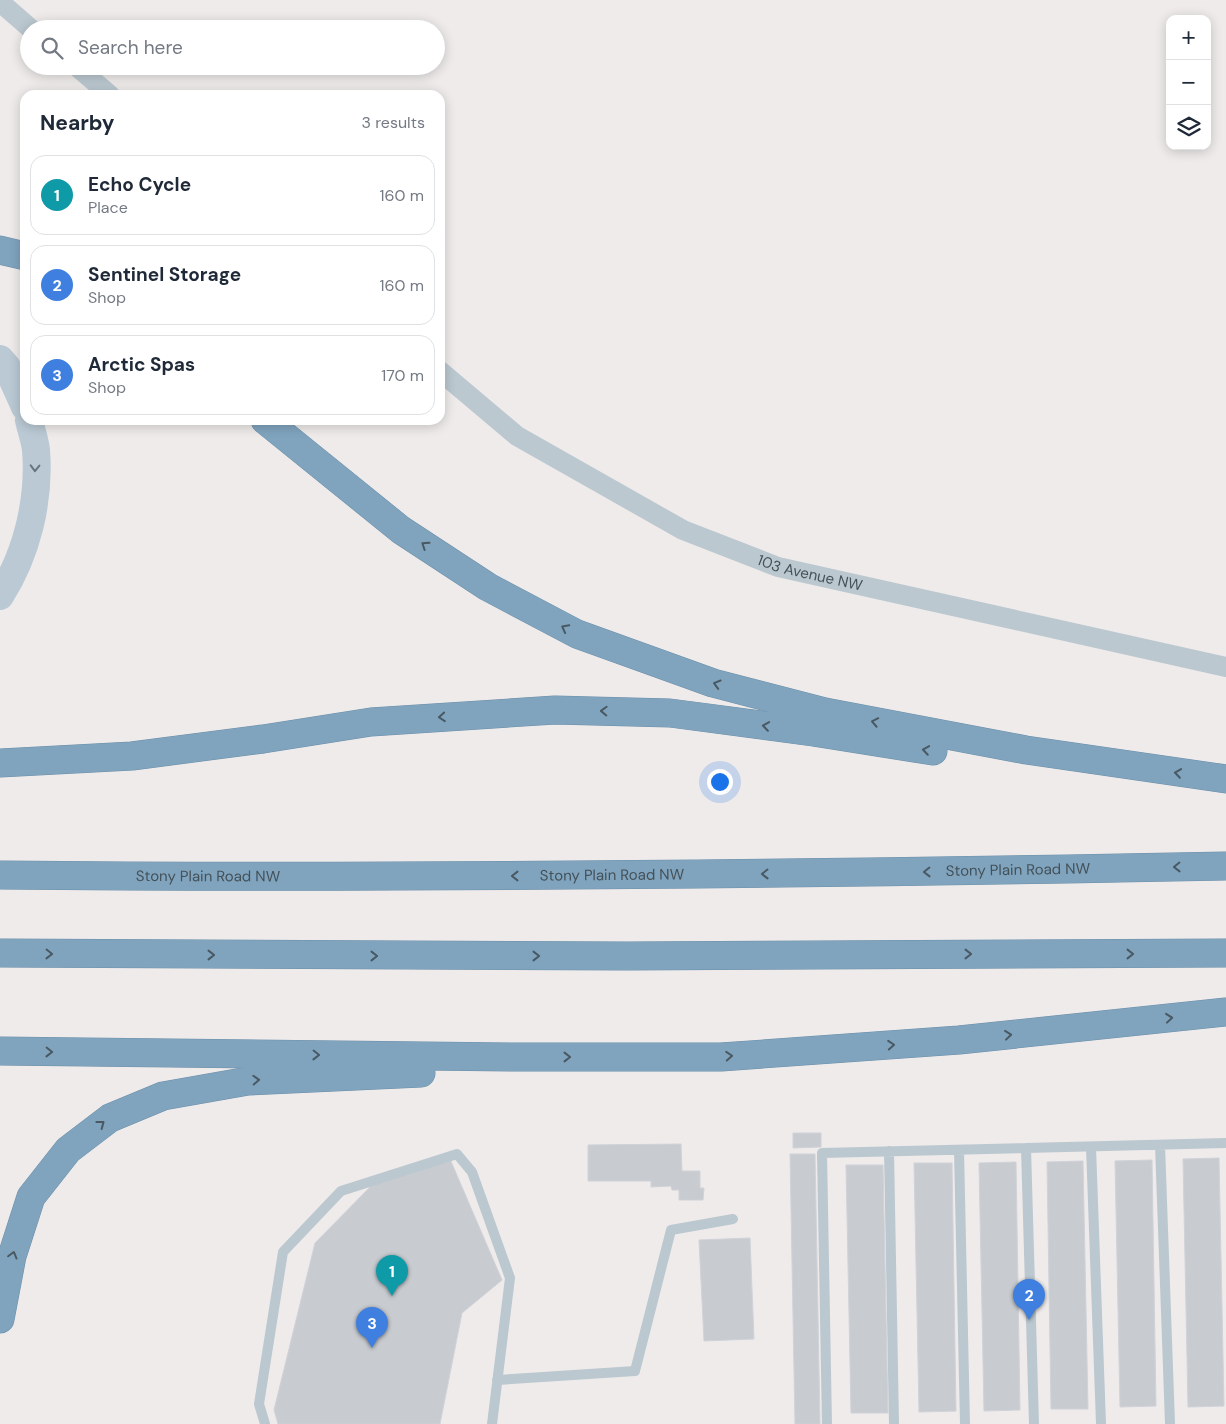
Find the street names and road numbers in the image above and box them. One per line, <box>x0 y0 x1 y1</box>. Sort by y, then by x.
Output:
street label: 103 Avenue NW <box>754 550 865 596</box>
street label: Stony Plain Road NW <box>946 859 1091 881</box>
street label: Stony Plain Road NW <box>540 864 685 886</box>
street label: Stony Plain Road NW <box>136 866 281 886</box>

